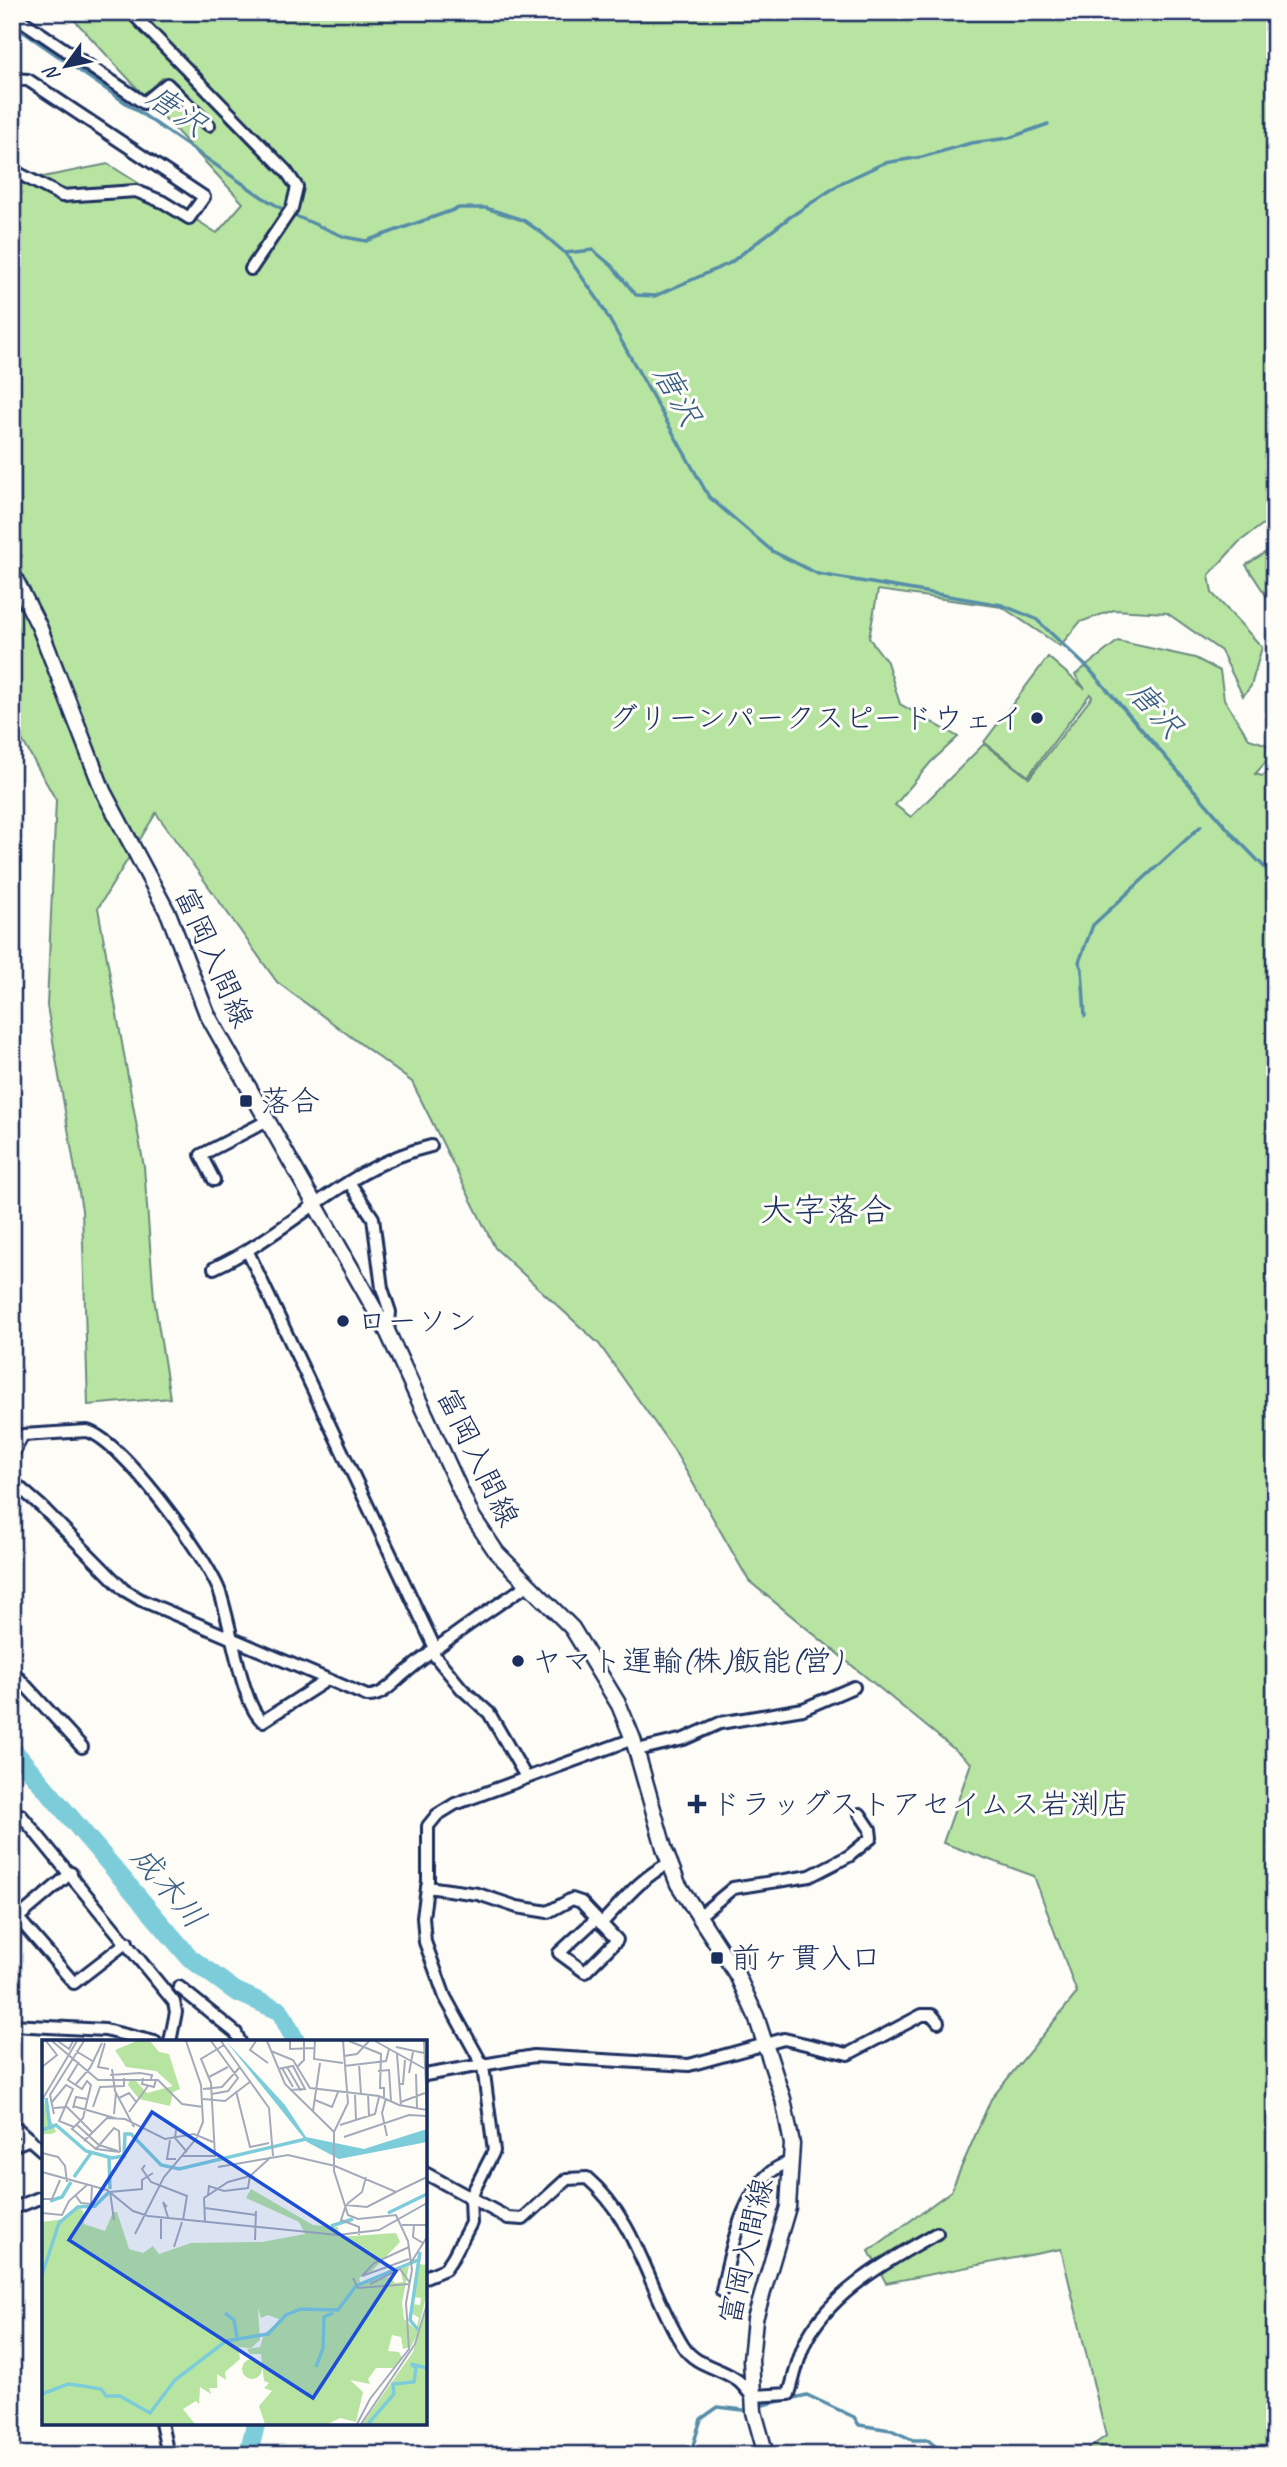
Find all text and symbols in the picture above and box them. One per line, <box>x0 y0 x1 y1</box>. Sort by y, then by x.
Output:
north arrow <box>32 32 102 102</box>
text: N <box>38 61 66 86</box>
water label: 唐沢 <box>139 75 215 146</box>
water label: 唐沢 <box>644 357 711 434</box>
water label: 唐沢 <box>1119 672 1193 748</box>
place label: グリーンパークスピードウェイ <box>608 699 1023 737</box>
marker: グリーンパークスピードウェイ <box>1029 710 1045 726</box>
street label: 富岡入間線 <box>166 881 262 1033</box>
place label: 落合 <box>260 1082 320 1120</box>
marker: 落合 <box>238 1093 254 1109</box>
district label: 大字落合 <box>760 1189 892 1231</box>
place label: ローソン <box>357 1302 477 1340</box>
marker: ローソン <box>335 1313 351 1329</box>
street label: 富岡入間線 <box>428 1381 528 1533</box>
place label: ヤマト運輸(株)飯能(営) <box>532 1642 844 1680</box>
marker: ヤマト運輸(株)飯能(営) <box>510 1653 526 1669</box>
place label: ドラッグストアセイムス岩渕店 <box>711 1785 1130 1823</box>
marker: ドラッグストアセイムス岩渕店 <box>689 1796 705 1812</box>
water label: 成木川 <box>122 1837 215 1937</box>
place label: 前ヶ貫入口 <box>731 1939 881 1977</box>
marker: 前ヶ貫入口 <box>709 1950 725 1966</box>
inset map <box>42 2040 427 2425</box>
street label: 富岡入間線 <box>711 2174 781 2328</box>

